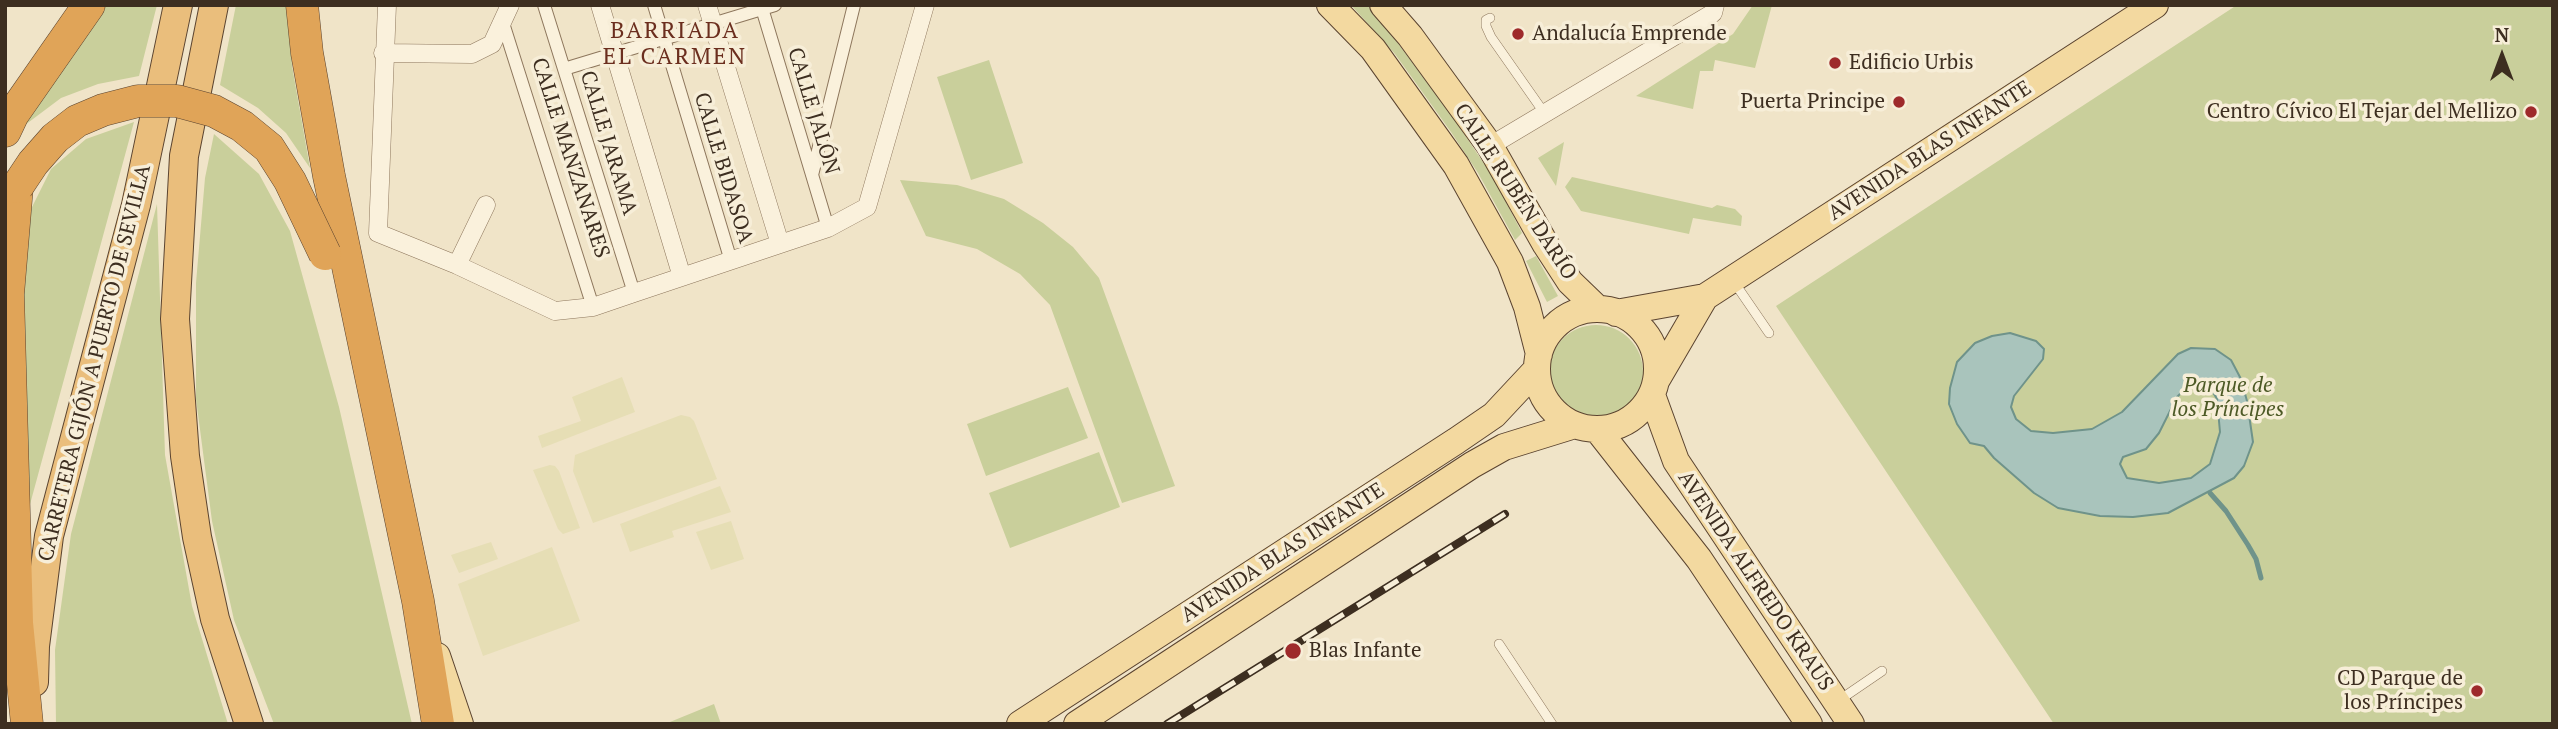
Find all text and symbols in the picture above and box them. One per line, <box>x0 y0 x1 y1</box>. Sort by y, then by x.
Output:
district label: BARRIADA EL CARMEN <box>604 17 746 71</box>
place label: Andalucía Emprende <box>1532 21 1727 47</box>
north arrow <box>2467 21 2537 91</box>
text: N <box>2495 22 2509 47</box>
marker: Andalucía Emprende <box>1510 26 1526 42</box>
street label: CALLE JALÓN <box>782 45 844 177</box>
place label: Edificio Urbis <box>1849 50 1974 76</box>
street label: CALLE MANZANARES <box>526 55 614 261</box>
marker: Edificio Urbis <box>1827 55 1843 71</box>
street label: CALLE JARAMA <box>574 68 642 218</box>
street label: AVENIDA BLAS INFANTE <box>1824 76 2036 226</box>
place label: Puerta Principe <box>1740 89 1885 115</box>
street label: CALLE BIDASOA <box>688 90 758 246</box>
marker: Puerta Principe <box>1891 94 1907 110</box>
street label: CALLE RUBÉN DARÍO <box>1449 99 1581 285</box>
place label: Centro Cívico El Tejar del Mellizo <box>2207 99 2517 125</box>
marker: Centro Cívico El Tejar del Mellizo <box>2523 104 2539 120</box>
street label: CARRETERA GIJÓN A PUERTO DE SEVILLA <box>33 162 157 564</box>
park label: Parque de los Príncipes <box>2172 373 2284 423</box>
street label: AVENIDA ALFREDO KRAUS <box>1672 466 1838 696</box>
street label: AVENIDA BLAS INFANTE <box>1177 478 1389 628</box>
place label: Blas Infante <box>1309 638 1422 664</box>
marker: Blas Infante <box>1283 641 1303 661</box>
place label: CD Parque de los Príncipes <box>2337 666 2463 716</box>
marker: CD Parque de los Príncipes <box>2469 683 2485 699</box>

